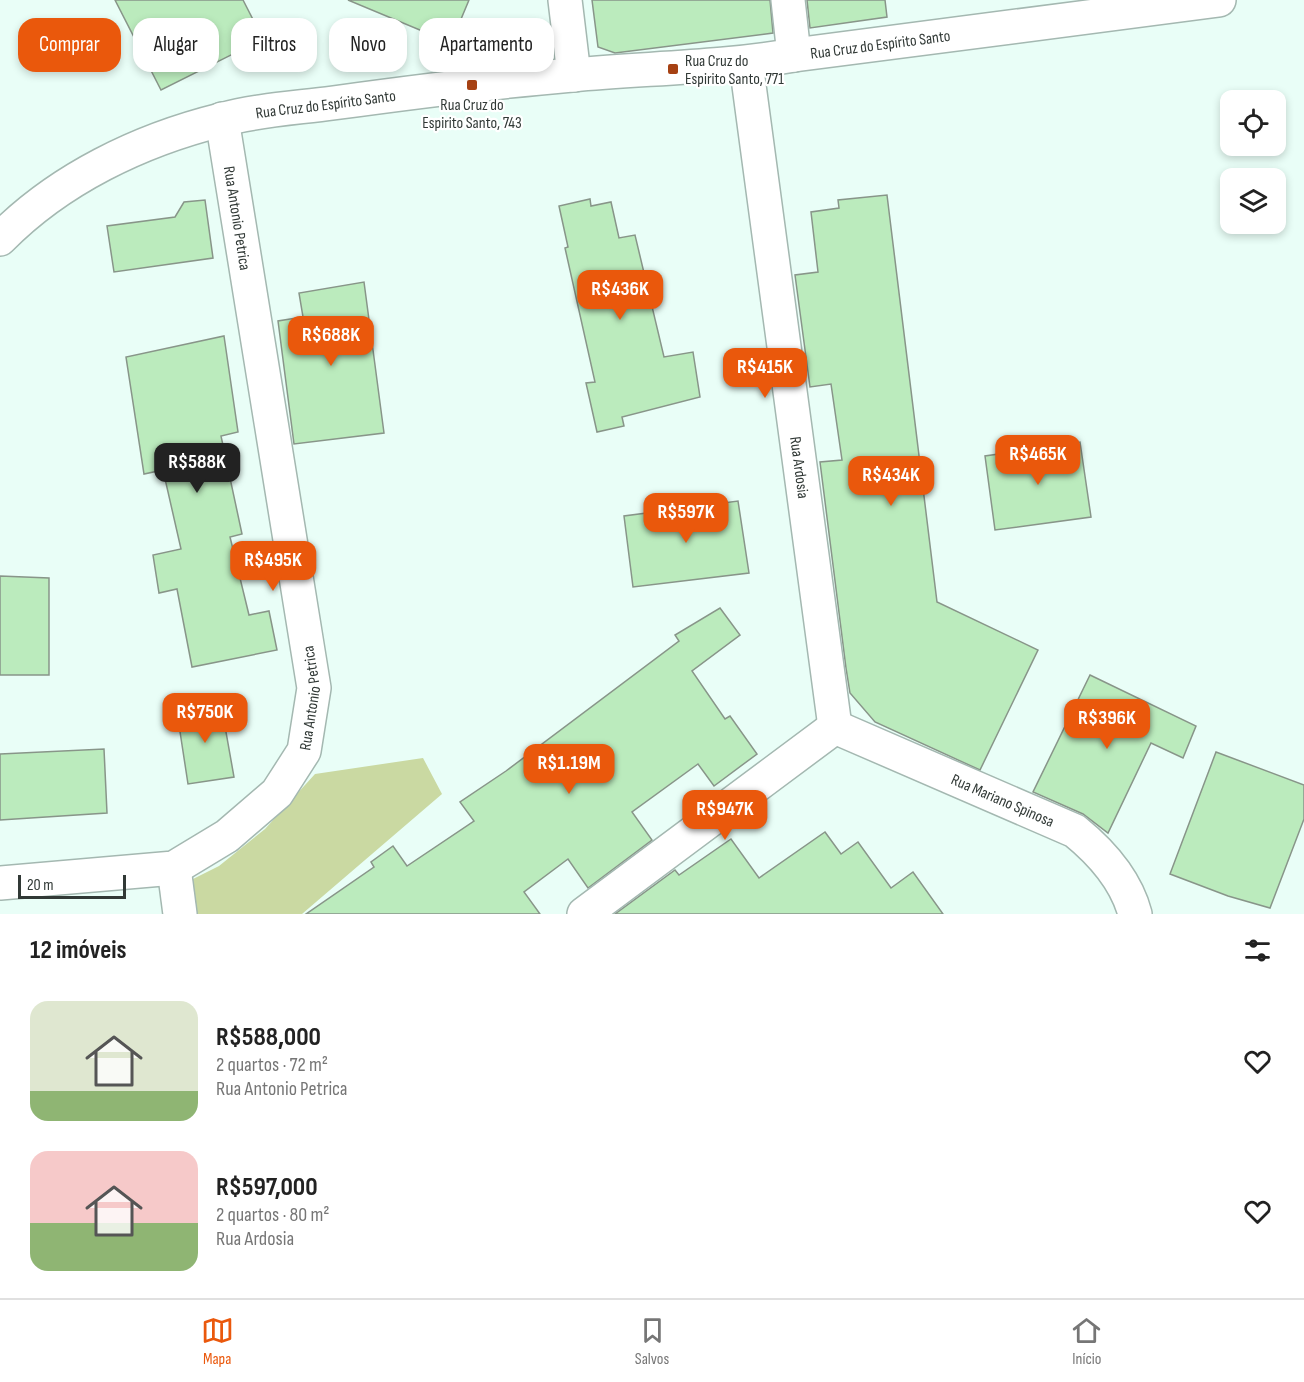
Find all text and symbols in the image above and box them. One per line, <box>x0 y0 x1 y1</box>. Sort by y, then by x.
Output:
chip: Comprar <box>18 18 121 72</box>
chip: Alugar <box>133 18 219 72</box>
chip: Filtros <box>231 18 317 72</box>
chip: Novo <box>329 18 407 72</box>
chip: Apartamento <box>419 18 554 72</box>
street label: Rua Cruz do Espírito Santo <box>809 27 951 64</box>
place label: Rua Cruz do Espirito Santo, 771 <box>685 52 784 89</box>
marker: Rua Cruz do Espirito Santo, 771 <box>666 62 680 76</box>
marker: Rua Cruz do Espirito Santo, 743 <box>465 78 479 92</box>
street label: Rua Cruz do Espírito Santo <box>254 87 397 123</box>
map controls <box>1220 90 1286 234</box>
button: locate <box>1220 90 1286 156</box>
place label: Rua Cruz do Espirito Santo, 743 <box>422 96 522 133</box>
street label: Rua Antonio Petrica <box>219 165 254 272</box>
button: layers <box>1220 168 1286 234</box>
pin: R$436K <box>571 270 669 321</box>
text: R$436K <box>591 277 649 301</box>
pin: R$688K <box>282 316 380 367</box>
text: R$688K <box>302 323 360 347</box>
pin: R$415K <box>716 348 814 399</box>
text: R$415K <box>737 355 793 379</box>
street label: Rua Ardosia <box>785 435 812 500</box>
pin: R$465K <box>989 435 1087 486</box>
text: R$465K <box>1009 442 1067 466</box>
pin: R$588K <box>148 443 246 494</box>
text: R$588K <box>168 450 226 474</box>
pin: R$434K <box>842 456 940 507</box>
text: R$434K <box>862 463 920 487</box>
pin: R$597K <box>637 493 735 544</box>
text: R$597K <box>657 500 715 524</box>
pin: R$495K <box>224 541 322 592</box>
text: R$495K <box>244 548 302 572</box>
street label: Rua Antonio Petrica <box>296 644 325 752</box>
pin: R$750K <box>156 693 254 744</box>
pin: R$396K <box>1058 699 1156 750</box>
text: R$750K <box>177 700 233 724</box>
text: R$396K <box>1078 706 1136 730</box>
pin: R$1.19M <box>514 744 624 795</box>
text: R$1.19M <box>537 751 601 775</box>
street label: Rua Mariano Spinosa <box>948 771 1057 832</box>
pin: R$947K <box>676 790 774 841</box>
text: R$947K <box>696 797 754 821</box>
scale bar <box>18 872 126 900</box>
text: 20 m <box>27 876 54 895</box>
icon: filters <box>1241 934 1274 967</box>
text: 12 imóveis <box>30 935 127 966</box>
text: R$588,000 <box>216 1022 321 1053</box>
icon: home <box>78 1025 150 1097</box>
icon: heart <box>1241 1045 1274 1078</box>
text: 2 quartos · 72 m² <box>216 1053 328 1077</box>
text: Rua Antonio Petrica <box>216 1077 348 1101</box>
text: R$597,000 <box>216 1172 318 1203</box>
icon: home <box>78 1175 150 1247</box>
icon: heart <box>1241 1195 1274 1228</box>
text: 2 quartos · 80 m² <box>216 1203 329 1227</box>
text: Rua Ardosia <box>216 1227 294 1251</box>
tab: Mapa <box>201 1314 234 1369</box>
tab: Salvos <box>635 1314 669 1369</box>
tab: Início <box>1070 1314 1103 1369</box>

